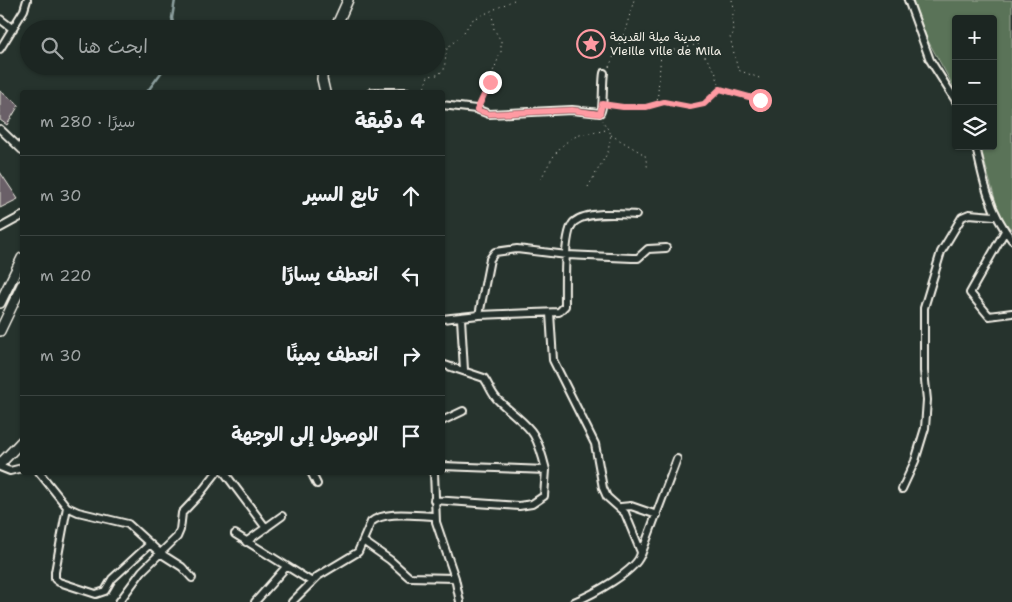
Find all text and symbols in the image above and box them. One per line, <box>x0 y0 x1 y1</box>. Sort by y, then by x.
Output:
map controls <box>952 15 997 150</box>
button: + <box>952 15 997 60</box>
search box <box>20 20 445 75</box>
place icon: مدينة ميلة القديمة Vieille ville de Mila <box>576 29 606 59</box>
place label: مدينة ميلة القديمة Vieille ville de Mila <box>610 29 722 59</box>
icon: search <box>38 34 66 62</box>
text: ابحث هنا <box>78 34 148 59</box>
button: − <box>952 60 997 105</box>
route end <box>479 71 502 94</box>
route start <box>749 89 772 112</box>
button: layers <box>952 105 997 150</box>
text: 4 دقيقة <box>355 107 425 135</box>
text: سيرًا · 280 m <box>40 111 135 132</box>
text: تابع السير <box>304 182 378 207</box>
icon: ahead <box>397 182 425 210</box>
text: 30 m <box>40 185 81 206</box>
text: انعطف يسارًا <box>282 262 378 287</box>
icon: left <box>397 262 425 290</box>
text: 220 m <box>40 265 92 286</box>
text: انعطف يمينًا <box>287 342 378 367</box>
icon: right <box>397 342 425 370</box>
text: 30 m <box>40 345 81 366</box>
text: الوصول إلى الوجهة <box>231 422 378 447</box>
icon: arrive <box>397 422 425 450</box>

